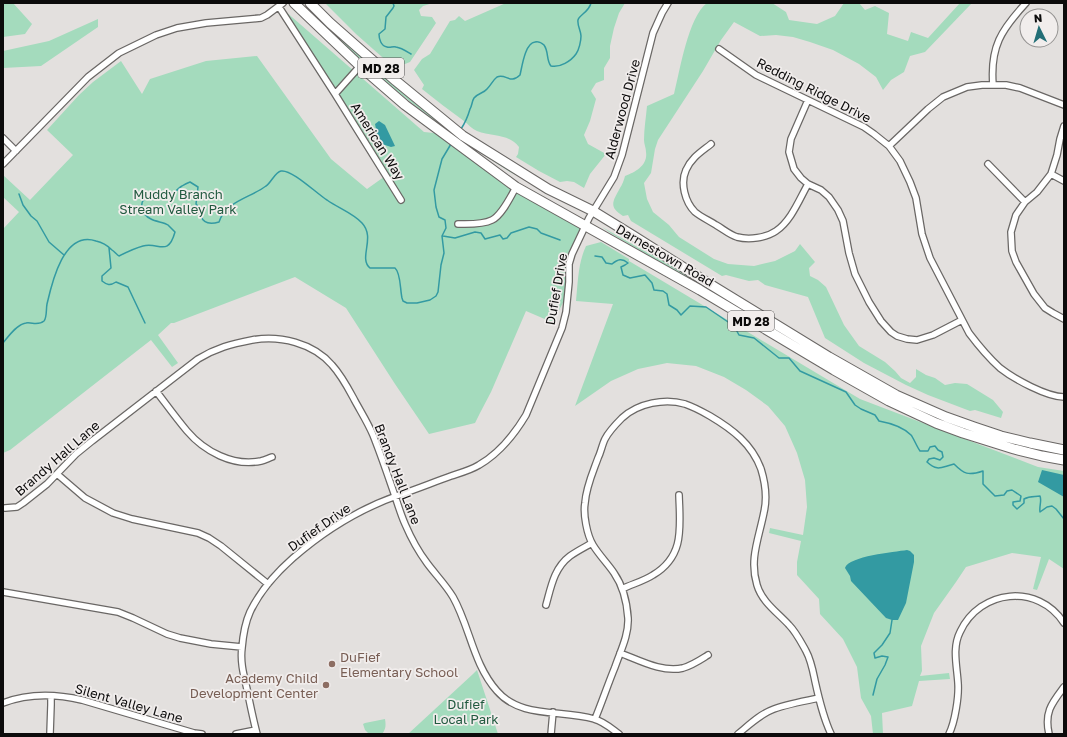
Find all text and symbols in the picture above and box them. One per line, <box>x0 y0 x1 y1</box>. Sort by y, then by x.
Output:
north arrow <box>1019 8 1059 48</box>
text: N <box>1033 11 1043 24</box>
street label: Redding Ridge Drive <box>754 54 874 126</box>
street label: Alderwood Drive <box>601 57 643 161</box>
road number: MD 28 <box>358 58 404 78</box>
street label: American Way <box>348 99 409 183</box>
park label: Muddy Branch Stream Valley Park <box>119 186 237 217</box>
street label: Darnestown Road <box>613 220 717 290</box>
street label: Dufief Drive <box>542 252 570 326</box>
road number: MD 28 <box>728 311 774 331</box>
street label: Brandy Hall Lane <box>11 417 103 499</box>
street label: Brandy Hall Lane <box>371 421 425 527</box>
street label: Dufief Drive <box>285 500 353 554</box>
place label: DuFief Elementary School <box>340 649 458 680</box>
marker: DuFief Elementary School <box>327 659 337 669</box>
place label: Academy Child Development Center <box>190 670 318 701</box>
street label: Silent Valley Lane <box>73 680 185 726</box>
marker: Academy Child Development Center <box>321 680 331 690</box>
park label: Dufief Local Park <box>433 696 499 727</box>

